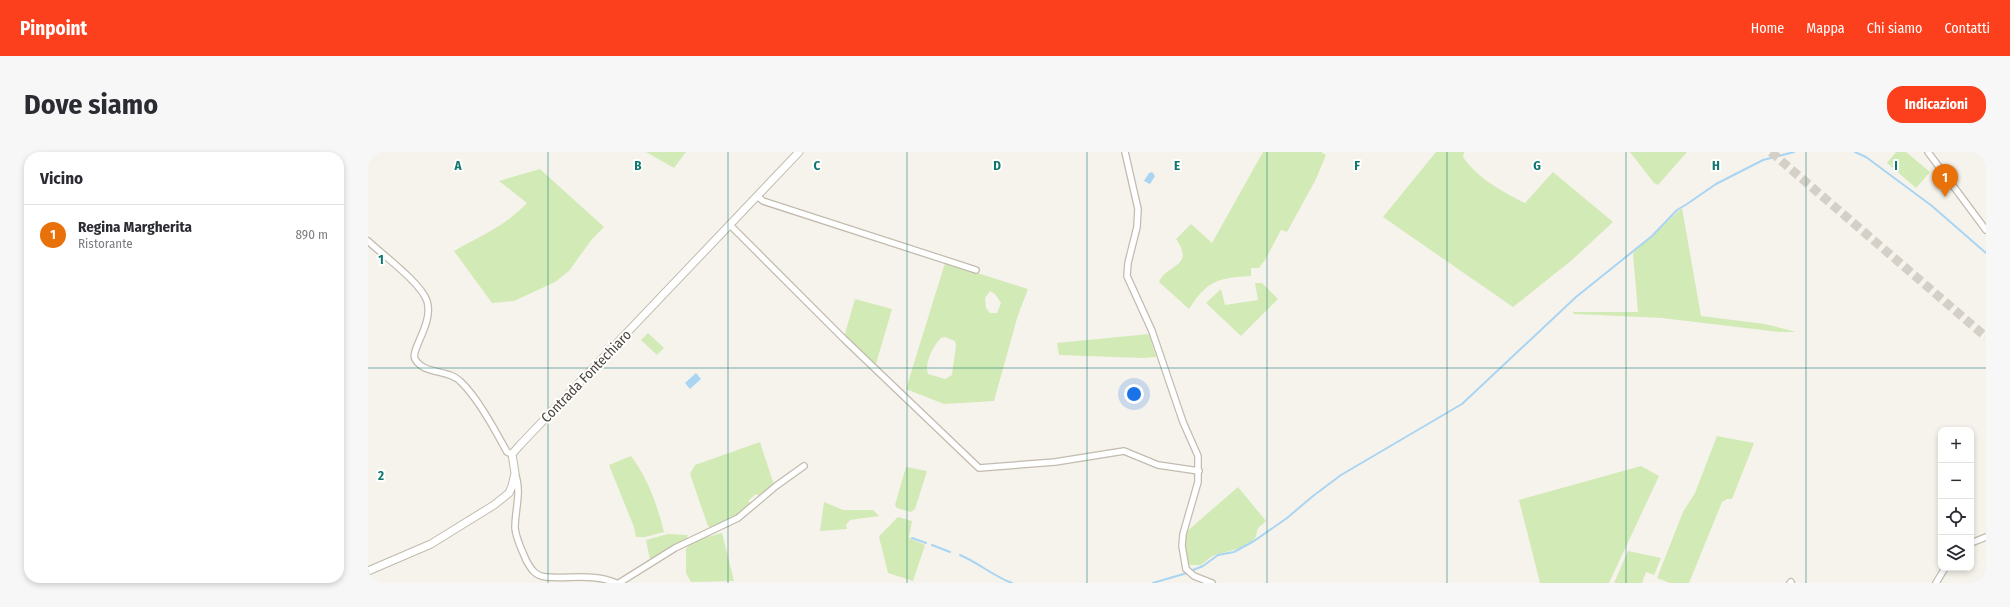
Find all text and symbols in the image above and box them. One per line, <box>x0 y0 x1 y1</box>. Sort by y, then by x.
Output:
text: Pinpoint <box>20 17 87 40</box>
text: Home <box>1751 20 1784 37</box>
text: Mappa <box>1806 20 1845 37</box>
text: Chi siamo <box>1867 20 1922 37</box>
text: Contatti <box>1944 20 1990 37</box>
button: Indicazioni <box>1887 86 1986 123</box>
text: Dove siamo <box>24 88 158 121</box>
text: A <box>453 158 462 173</box>
text: B <box>634 158 642 173</box>
text: C <box>814 158 821 173</box>
text: D <box>993 158 1001 173</box>
text: E <box>1174 158 1180 173</box>
text: F <box>1354 158 1360 173</box>
text: G <box>1533 158 1541 173</box>
text: H <box>1712 158 1720 173</box>
text: I <box>1894 158 1898 173</box>
pin: 1 <box>1932 164 1958 197</box>
text: Vicino <box>40 168 83 189</box>
text: Regina Margherita <box>78 218 192 236</box>
text: 1 <box>50 227 56 242</box>
text: 890 m <box>296 227 328 242</box>
text: Ristorante <box>78 236 133 251</box>
text: 1 <box>378 252 384 267</box>
street label: Contrada Fontechiaro <box>538 326 635 426</box>
your location <box>1124 384 1144 404</box>
map controls <box>1938 427 1974 571</box>
button: + <box>1938 427 1974 463</box>
button: − <box>1938 463 1974 499</box>
text: 2 <box>377 468 384 483</box>
button: locate <box>1938 499 1974 535</box>
button: layers <box>1938 535 1974 571</box>

